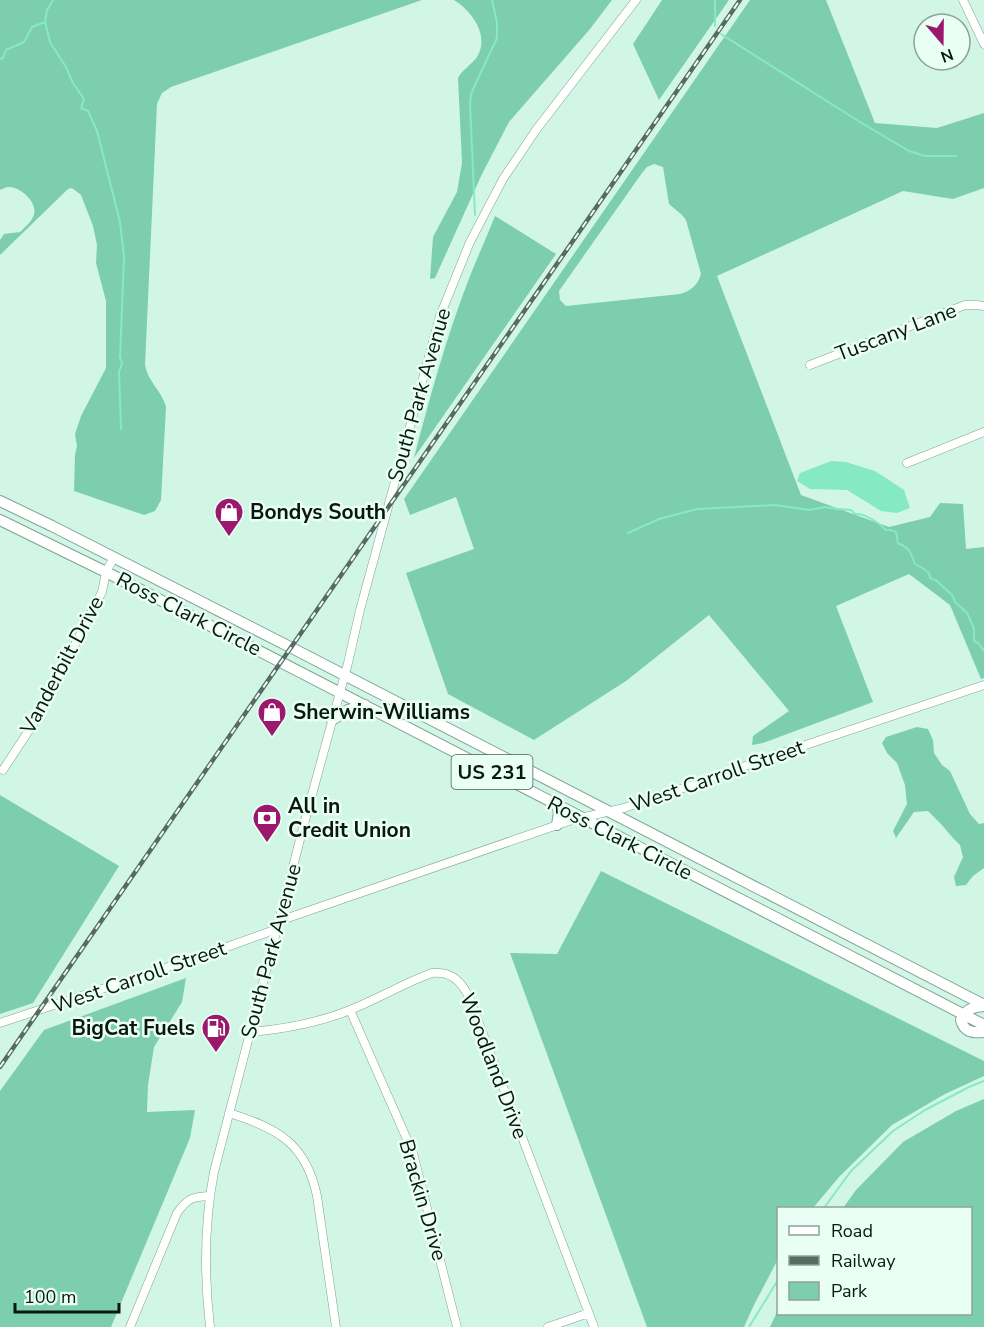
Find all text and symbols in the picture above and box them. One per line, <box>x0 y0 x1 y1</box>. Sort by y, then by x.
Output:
north arrow <box>912 12 972 72</box>
text: N <box>937 43 956 68</box>
street label: Tuscany Lane <box>832 296 960 368</box>
street label: South Park Avenue <box>381 305 457 485</box>
shop icon: Bondys South <box>213 496 245 538</box>
place label: Bondys South <box>250 498 386 526</box>
street label: Ross Clark Circle <box>112 565 266 663</box>
street label: Vanderbilt Drive <box>13 591 110 740</box>
shop icon: Sherwin-Williams <box>256 696 288 738</box>
place label: Sherwin-Williams <box>293 698 470 726</box>
street label: West Carroll Street <box>626 733 808 819</box>
road number: US 231 <box>452 755 532 789</box>
street label: Ross Clark Circle <box>543 789 697 887</box>
place label: All in Credit Union <box>288 792 411 844</box>
bank icon: All in Credit Union <box>251 802 283 844</box>
street label: South Park Avenue <box>234 861 308 1041</box>
street label: West Carroll Street <box>48 934 230 1020</box>
street label: Woodland Drive <box>453 989 535 1143</box>
fuel station icon: BigCat Fuels <box>200 1012 232 1054</box>
place label: BigCat Fuels <box>71 1014 195 1042</box>
street label: Brackin Drive <box>392 1136 454 1264</box>
legend <box>777 1207 972 1315</box>
text: Road <box>831 1219 873 1243</box>
text: Railway <box>831 1249 896 1273</box>
scale bar <box>15 1276 118 1314</box>
text: Park <box>831 1279 868 1303</box>
text: 100 m <box>24 1285 76 1309</box>

